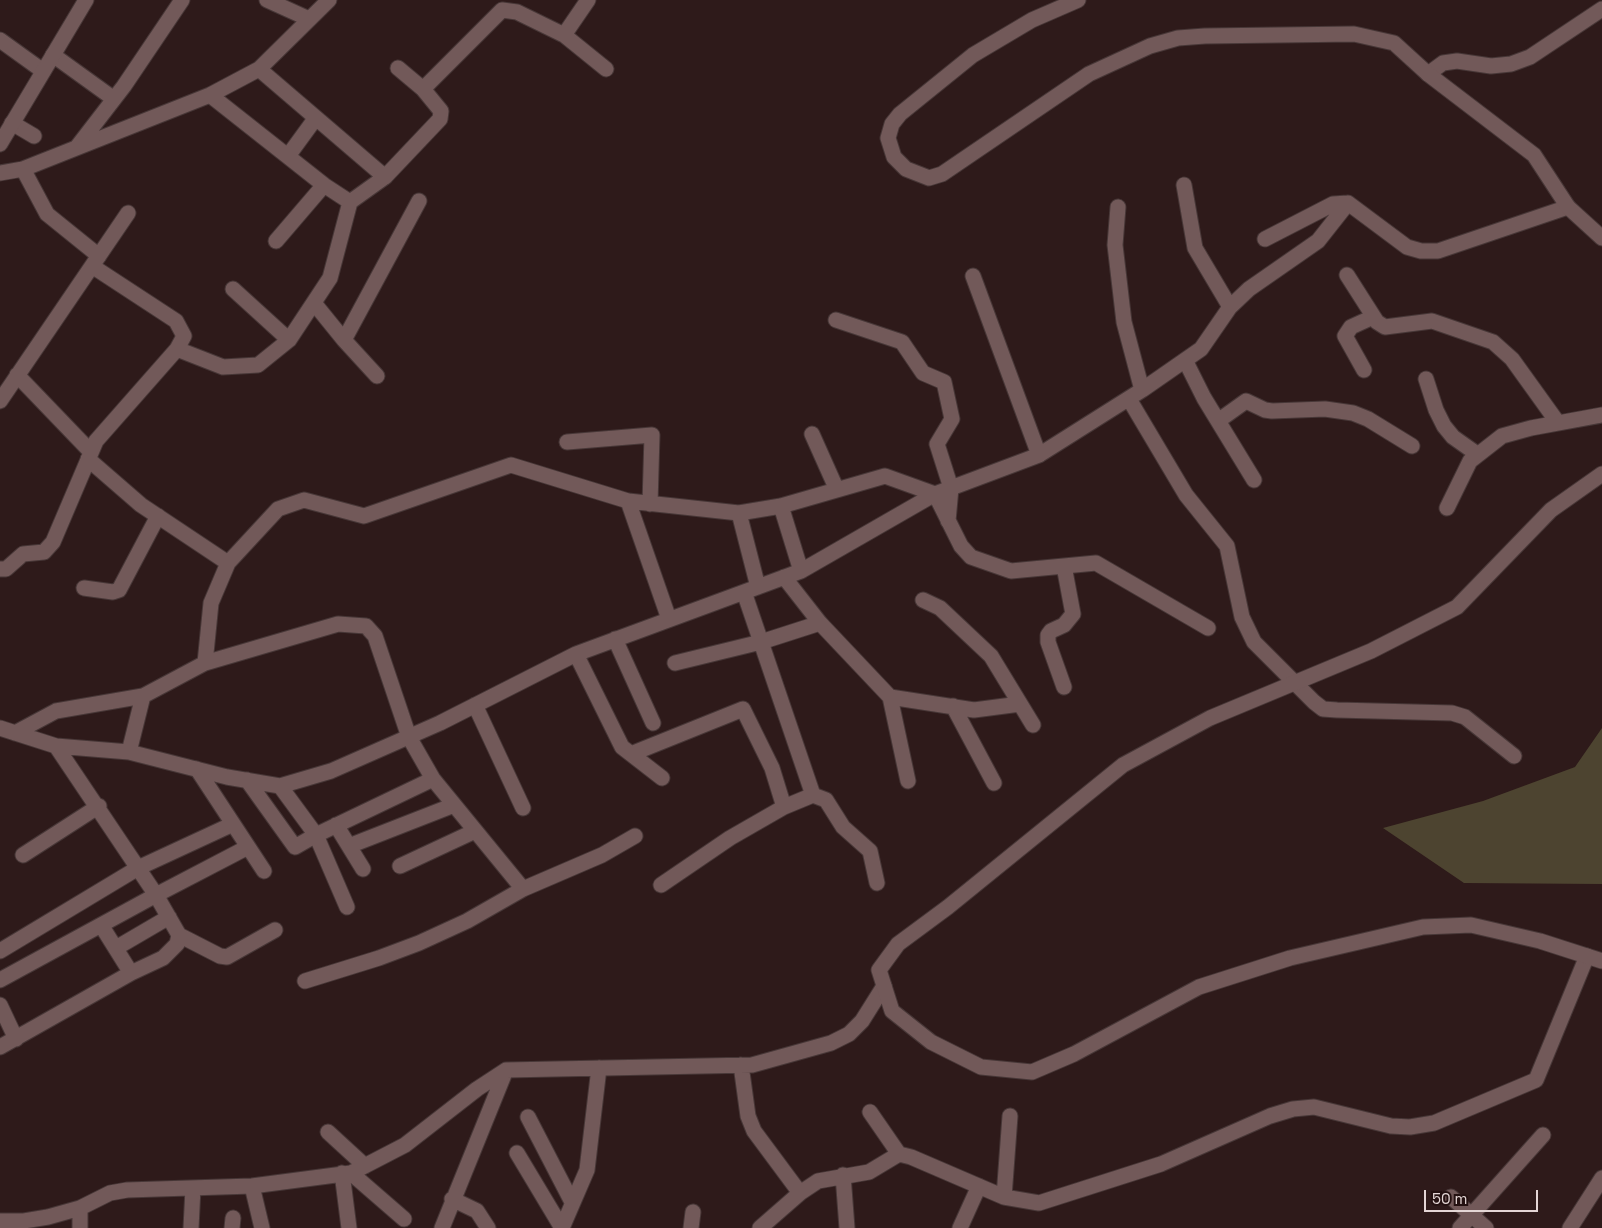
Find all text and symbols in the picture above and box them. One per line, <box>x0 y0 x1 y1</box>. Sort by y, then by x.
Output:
scale bar <box>1427 1180 1541 1212</box>
text: 50 m <box>1432 1189 1467 1208</box>

